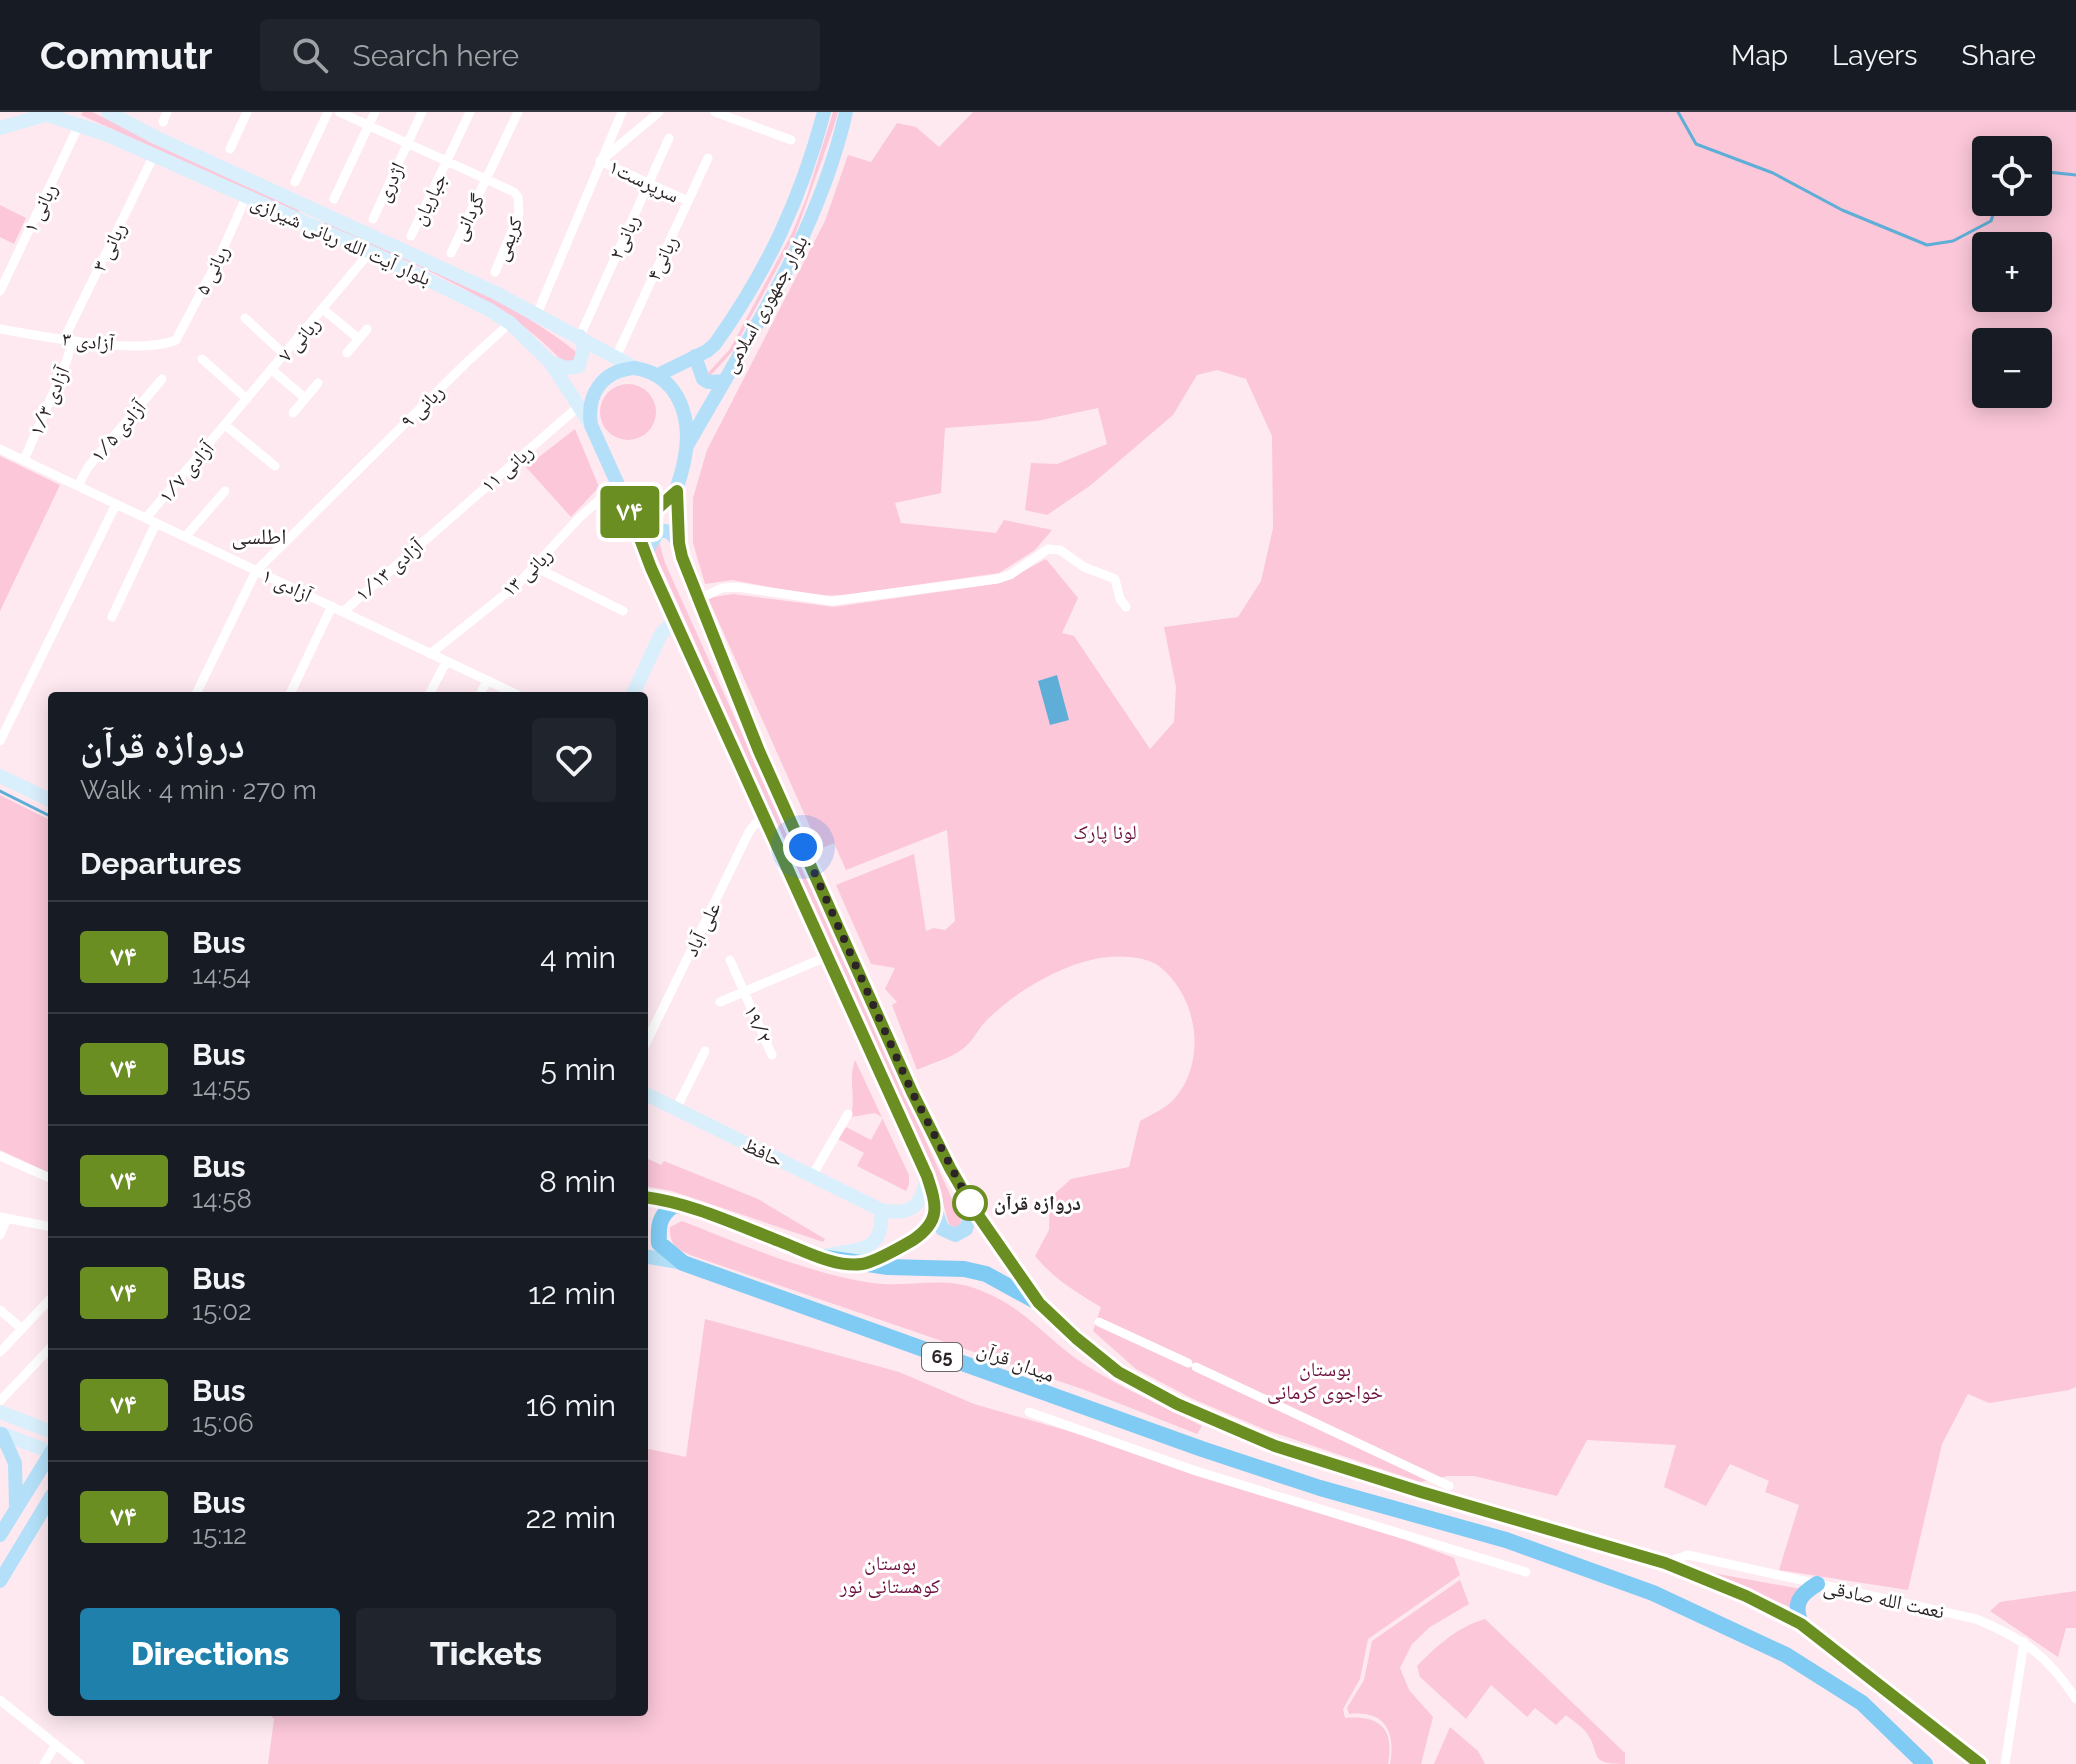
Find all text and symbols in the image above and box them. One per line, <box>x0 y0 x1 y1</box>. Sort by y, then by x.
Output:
search box <box>260 19 820 91</box>
text: Commutr <box>40 33 212 78</box>
icon: search <box>288 33 332 77</box>
text: Search here <box>352 38 519 73</box>
text: Map <box>1731 39 1788 72</box>
text: Layers <box>1832 39 1918 72</box>
text: Share <box>1962 39 2036 72</box>
map controls <box>1972 136 2052 408</box>
button: locate <box>1972 136 2052 216</box>
street label: سرپرست۱ <box>605 154 683 208</box>
street label: اژدری <box>370 158 410 206</box>
street label: جباریان <box>406 169 452 229</box>
street label: ربانی ۱ <box>18 180 62 236</box>
street label: بلوار آیت الله ربانی شیرازی <box>247 190 435 290</box>
street label: گردانی <box>447 190 490 244</box>
street label: ربانی۲ <box>604 211 644 263</box>
street label: کریمی <box>488 214 528 264</box>
street label: ربانی ۳ <box>87 219 131 275</box>
street label: بلوار جمهوری اسلامی <box>717 231 813 377</box>
street label: ربانی۴ <box>641 232 683 284</box>
button: + <box>1972 232 2052 312</box>
street label: ربانی ۵ <box>190 242 234 298</box>
street label: ربانی ۷ <box>273 312 325 366</box>
street label: ۳ آزادی <box>61 326 116 356</box>
button: − <box>1972 328 2052 408</box>
street label: آزادی ۱/۳ <box>24 362 75 439</box>
street label: ربانی ۹ <box>395 379 449 433</box>
street label: آزادی ۱/۵ <box>85 395 151 467</box>
street label: آزادی ۱/۷ <box>153 436 219 508</box>
street label: ربانی ۱۱ <box>476 439 538 497</box>
line badge: ۷۴ <box>594 486 666 538</box>
text: ۷۴ <box>616 495 644 528</box>
district label: اطلسی <box>232 523 286 550</box>
street label: آزادی ۱/۱۳ <box>350 533 429 606</box>
street label: ربانی ۱۳ <box>497 542 557 602</box>
street label: آزادی ۱ <box>258 563 316 607</box>
button: heart <box>532 718 616 802</box>
text: دروازه قرآن <box>80 722 245 767</box>
text: Walk · 4 min · 270 m <box>80 775 317 805</box>
park label: لونا پارک <box>1073 820 1137 844</box>
your location <box>783 827 823 867</box>
text: Departures <box>80 846 242 881</box>
street label: علی آباد <box>679 898 725 960</box>
text: Bus <box>192 925 246 960</box>
text: ۷۴ <box>110 940 138 973</box>
text: 4 min <box>540 940 616 975</box>
text: 14:54 <box>192 960 251 990</box>
street label: ۱۹/۲ <box>739 1001 777 1047</box>
text: Bus <box>192 1037 246 1072</box>
text: ۷۴ <box>110 1052 138 1085</box>
text: 5 min <box>540 1052 616 1087</box>
text: 14:55 <box>192 1072 251 1102</box>
street label: حافظ <box>739 1132 787 1172</box>
text: Bus <box>192 1149 246 1184</box>
text: ۷۴ <box>110 1164 138 1197</box>
text: 8 min <box>539 1164 616 1199</box>
text: 14:58 <box>192 1184 252 1214</box>
marker: دروازه قرآن <box>953 1186 987 1220</box>
place label: دروازه قرآن <box>994 1191 1081 1215</box>
text: Bus <box>192 1261 246 1296</box>
text: ۷۴ <box>110 1276 138 1309</box>
text: 12 min <box>528 1276 616 1311</box>
text: 15:02 <box>192 1296 252 1326</box>
street label: میدان قرآن <box>974 1337 1058 1387</box>
road number: 65 <box>922 1343 962 1371</box>
park label: بوستان خواجوی کرمانی <box>1267 1357 1383 1404</box>
text: Bus <box>192 1373 246 1408</box>
text: ۷۴ <box>110 1388 138 1421</box>
text: 16 min <box>526 1388 616 1423</box>
text: 15:06 <box>192 1408 254 1438</box>
text: Bus <box>192 1485 246 1520</box>
text: ۷۴ <box>110 1500 138 1533</box>
text: 22 min <box>525 1500 616 1535</box>
text: 15:12 <box>192 1520 247 1550</box>
park label: بوستان کوهستانی نور <box>839 1551 940 1598</box>
street label: نعمت الله صادقی <box>1821 1575 1947 1623</box>
button: Directions <box>80 1608 340 1700</box>
button: Tickets <box>356 1608 616 1700</box>

